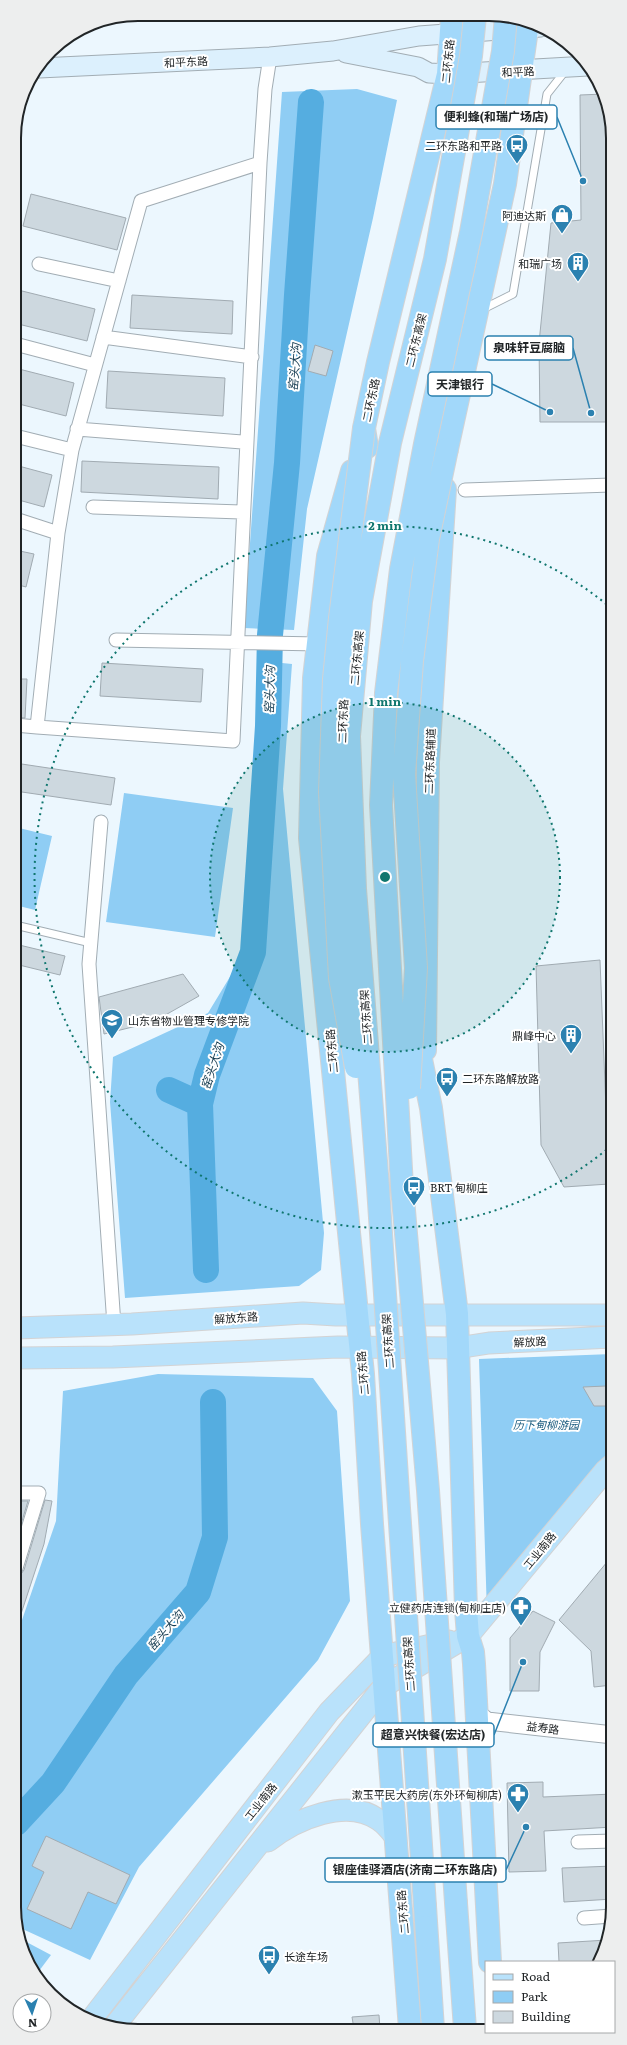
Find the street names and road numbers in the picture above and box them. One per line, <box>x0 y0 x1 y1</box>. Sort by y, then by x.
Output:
street label: 二环东路 <box>437 38 457 84</box>
street label: 和平东路 <box>164 52 208 70</box>
street label: 和平路 <box>501 62 535 80</box>
street label: 二环东高架 <box>401 311 429 369</box>
street label: 二环东路 <box>358 377 382 423</box>
street label: 二环东高架 <box>346 630 366 686</box>
street label: 二环东路 <box>333 699 351 743</box>
street label: 二环东路辅道 <box>420 728 438 794</box>
street label: 二环东高架 <box>355 989 375 1045</box>
street label: 二环东路 <box>321 1028 341 1074</box>
street label: 解放东路 <box>213 1307 259 1327</box>
street label: 二环东高架 <box>377 1313 397 1369</box>
street label: 解放路 <box>513 1332 547 1350</box>
street label: 二环东路 <box>352 1350 372 1396</box>
street label: 工业南路 <box>519 1528 559 1572</box>
street label: 二环东高架 <box>398 1636 418 1692</box>
street label: 益寿路 <box>526 1717 560 1737</box>
street label: 工业南路 <box>240 1779 280 1823</box>
street label: 二环东路 <box>392 1889 412 1935</box>

